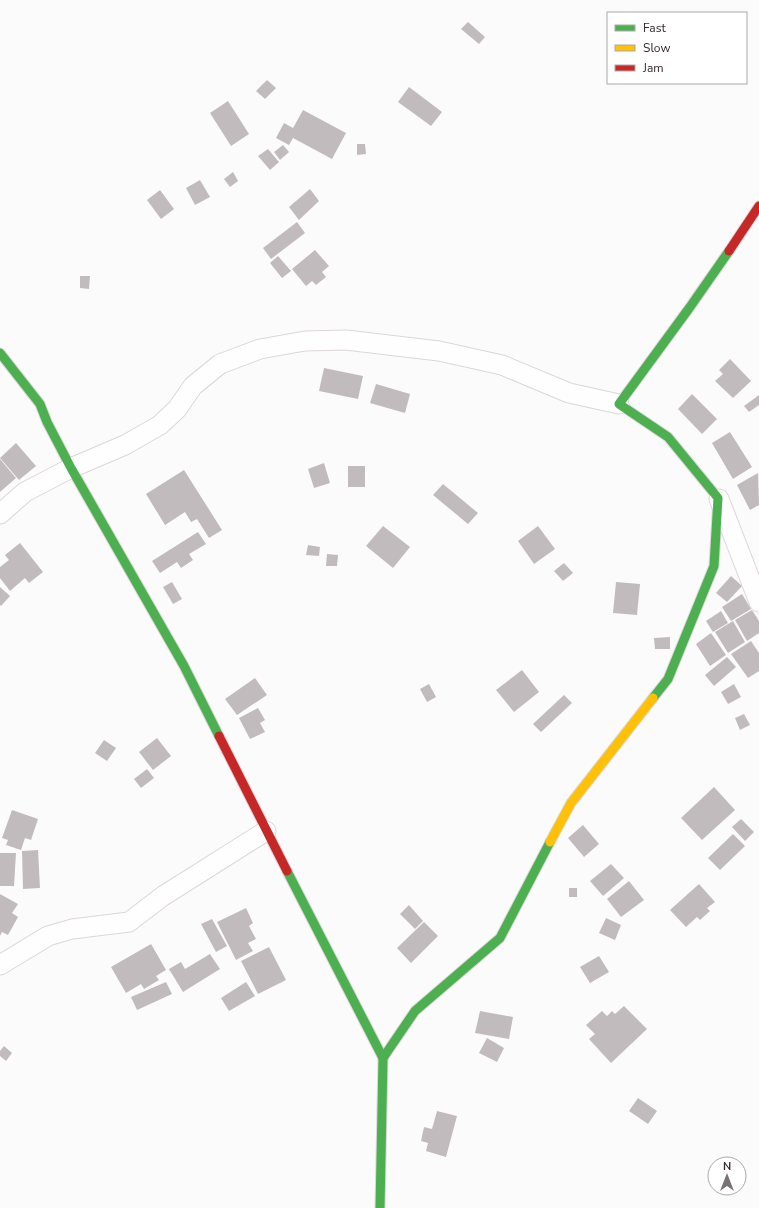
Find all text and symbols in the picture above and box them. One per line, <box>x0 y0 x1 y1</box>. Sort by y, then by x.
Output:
legend <box>607 12 747 84</box>
text: Fast <box>643 20 666 36</box>
text: Slow <box>643 40 671 56</box>
text: Jam <box>642 60 664 76</box>
north arrow <box>707 1156 747 1196</box>
text: N <box>723 1159 731 1174</box>

